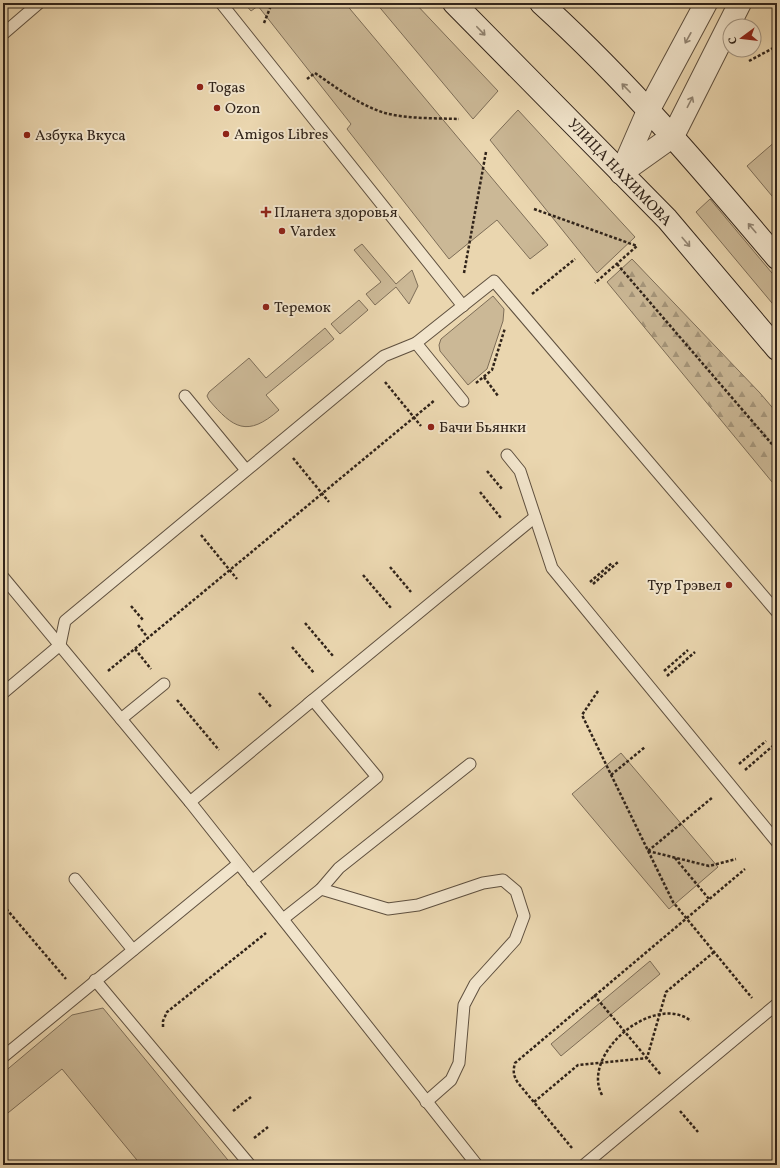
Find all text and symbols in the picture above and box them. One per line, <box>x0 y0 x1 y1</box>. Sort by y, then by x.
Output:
north arrow <box>722 18 762 58</box>
one-way arrow <box>477 26 486 36</box>
one-way arrow <box>684 32 691 44</box>
text: С <box>726 35 742 46</box>
place label: Togas <box>208 78 245 99</box>
marker: Togas <box>195 82 205 92</box>
one-way arrow <box>622 83 631 93</box>
one-way arrow <box>687 96 695 108</box>
place label: Ozon <box>225 99 260 120</box>
marker: Ozon <box>212 103 222 113</box>
street label: УЛИЦА НАХИМОВА <box>562 115 676 232</box>
place label: Amigos Libres <box>234 125 328 146</box>
place label: Азбука Вкуса <box>35 126 126 147</box>
marker: Amigos Libres <box>221 129 231 139</box>
marker: Азбука Вкуса <box>22 130 32 140</box>
place label: Планета здоровья <box>274 203 398 224</box>
marker: Планета здоровья <box>261 207 271 217</box>
place label: Vardex <box>290 222 336 243</box>
one-way arrow <box>747 223 756 234</box>
marker: Vardex <box>277 226 287 236</box>
one-way arrow <box>682 236 691 247</box>
place label: Теремок <box>274 298 331 319</box>
marker: Теремок <box>261 302 271 312</box>
place label: Бачи Бьянки <box>439 418 526 439</box>
marker: Бачи Бьянки <box>426 422 436 432</box>
place label: Тур Трэвел <box>647 576 721 597</box>
marker: Тур Трэвел <box>724 580 734 590</box>

